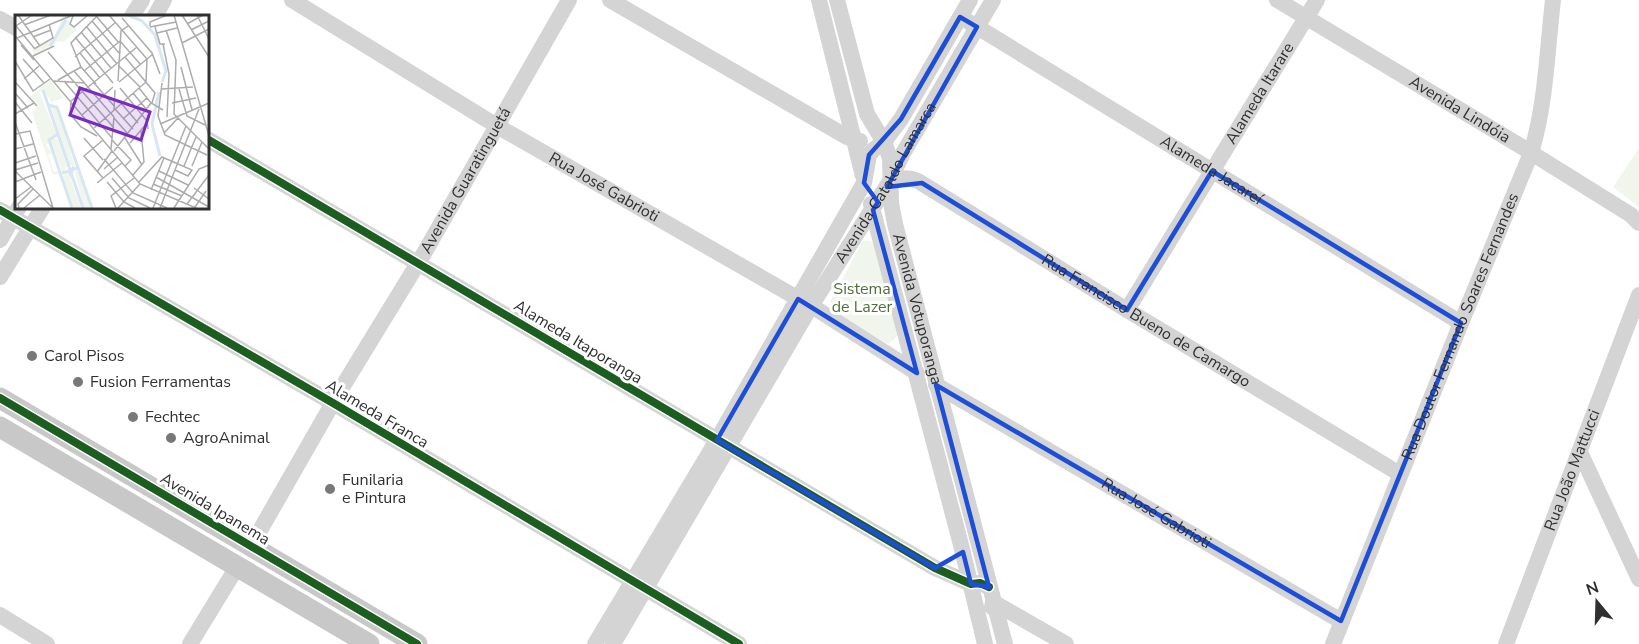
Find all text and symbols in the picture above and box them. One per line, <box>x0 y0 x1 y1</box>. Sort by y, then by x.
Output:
inset map <box>15 15 208 208</box>
street label: Alameda Itarare <box>1220 38 1299 148</box>
street label: Avenida Lindóia <box>1405 71 1514 148</box>
street label: Avenida Cataldo Lamarca <box>830 98 942 268</box>
street label: Avenida Guaratinguetá <box>415 103 516 258</box>
street label: Alameda Jacareí <box>1156 130 1268 211</box>
street label: Rua José Gabrioti <box>545 147 663 228</box>
street label: Rua Doutor Fernando Soares Fernandes <box>1396 190 1524 463</box>
street label: Avenida Votuporanga <box>887 231 948 387</box>
street label: Rua Francisco Bueno de Camargo <box>1037 249 1255 393</box>
park label: Sistema de Lazer <box>832 278 893 318</box>
street label: Alameda Itaporanga <box>510 295 646 389</box>
place label: Carol Pisos <box>44 345 124 367</box>
marker: Carol Pisos <box>25 349 39 363</box>
place label: Fusion Ferramentas <box>90 371 231 393</box>
marker: Fusion Ferramentas <box>71 375 85 389</box>
street label: Alameda Franca <box>321 375 433 453</box>
place label: Fechtec <box>145 406 201 428</box>
street label: Rua João Mattucci <box>1539 406 1605 534</box>
marker: Fechtec <box>126 410 140 424</box>
place label: AgroAnimal <box>183 427 270 449</box>
marker: AgroAnimal <box>164 431 178 445</box>
street label: Avenida Ipanema <box>156 468 274 550</box>
place label: Funilaria e Pintura <box>342 469 406 509</box>
street label: Rua José Gabrioti <box>1097 473 1215 554</box>
marker: Funilaria e Pintura <box>323 482 337 496</box>
north arrow <box>1567 572 1627 632</box>
text: N <box>1583 576 1602 601</box>

